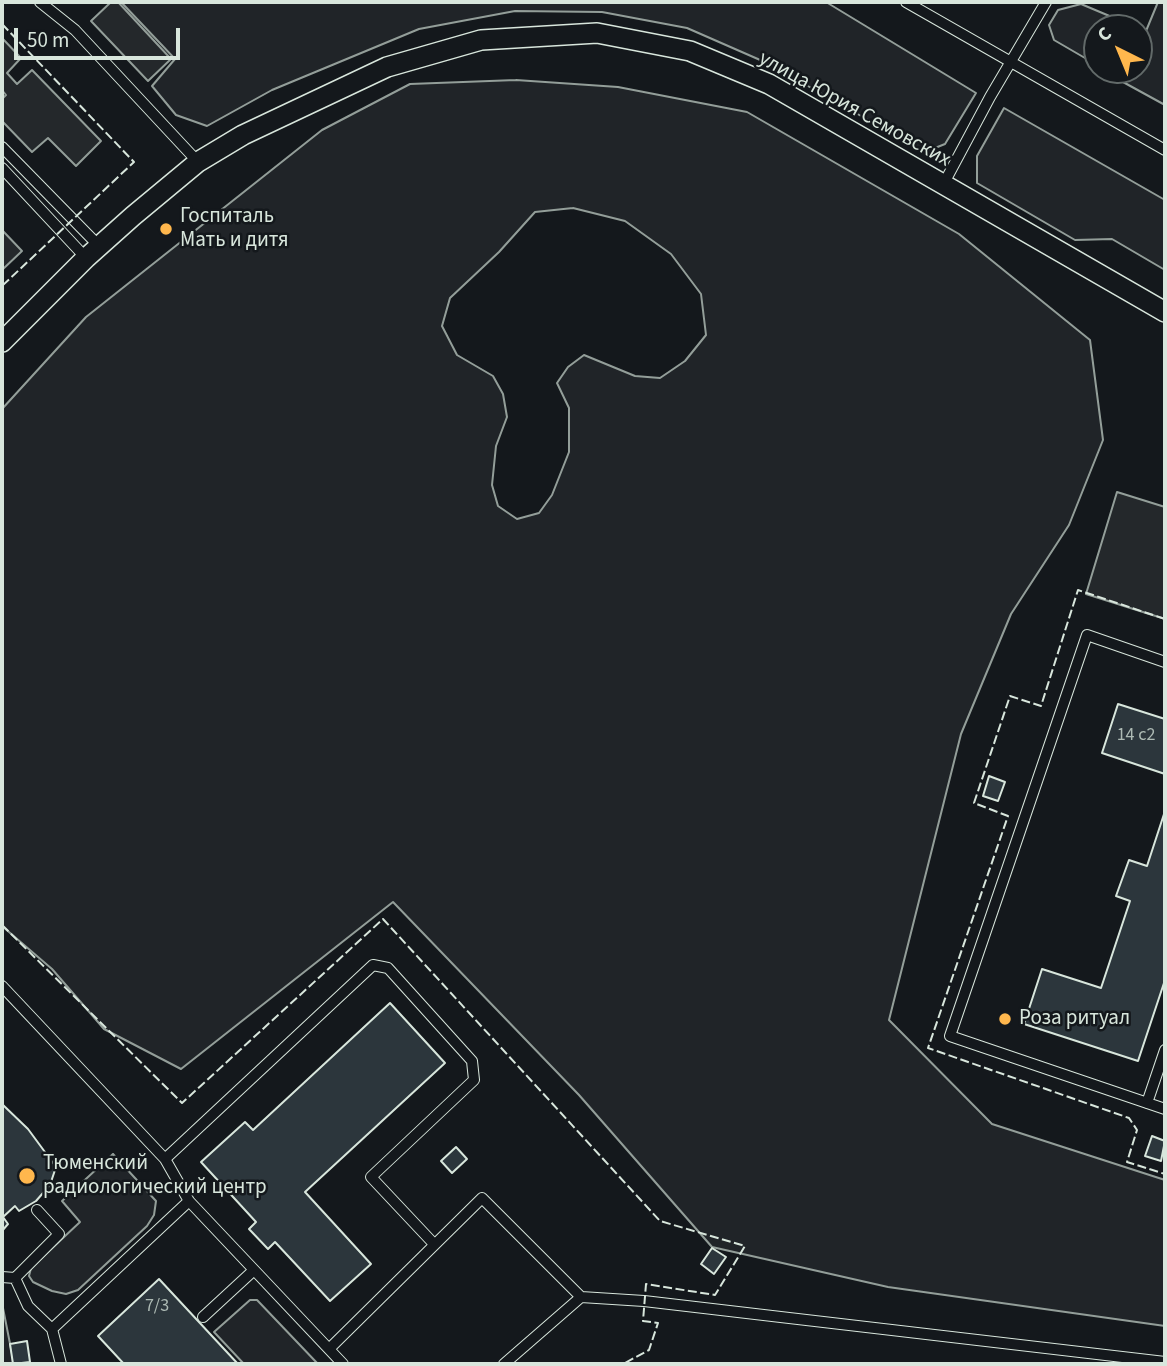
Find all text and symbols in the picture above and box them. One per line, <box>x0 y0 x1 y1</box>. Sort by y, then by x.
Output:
scale bar <box>18 14 184 58</box>
north arrow <box>1083 14 1153 84</box>
text: С <box>1091 21 1118 48</box>
text: 50 m <box>27 25 69 55</box>
street label: улица Юрия Семовских <box>754 47 954 173</box>
place label: Госпиталь Мать и дитя <box>180 204 289 254</box>
marker: Госпиталь Мать и дитя <box>158 221 174 237</box>
house number: 14 с2 <box>1117 725 1155 747</box>
place label: Роза ритуал <box>1019 1006 1130 1032</box>
marker: Роза ритуал <box>997 1011 1013 1027</box>
place label: Тюменский радиологический центр <box>43 1151 267 1201</box>
marker: Тюменский радиологический центр <box>17 1166 37 1186</box>
house number: 7/3 <box>145 1296 169 1318</box>

